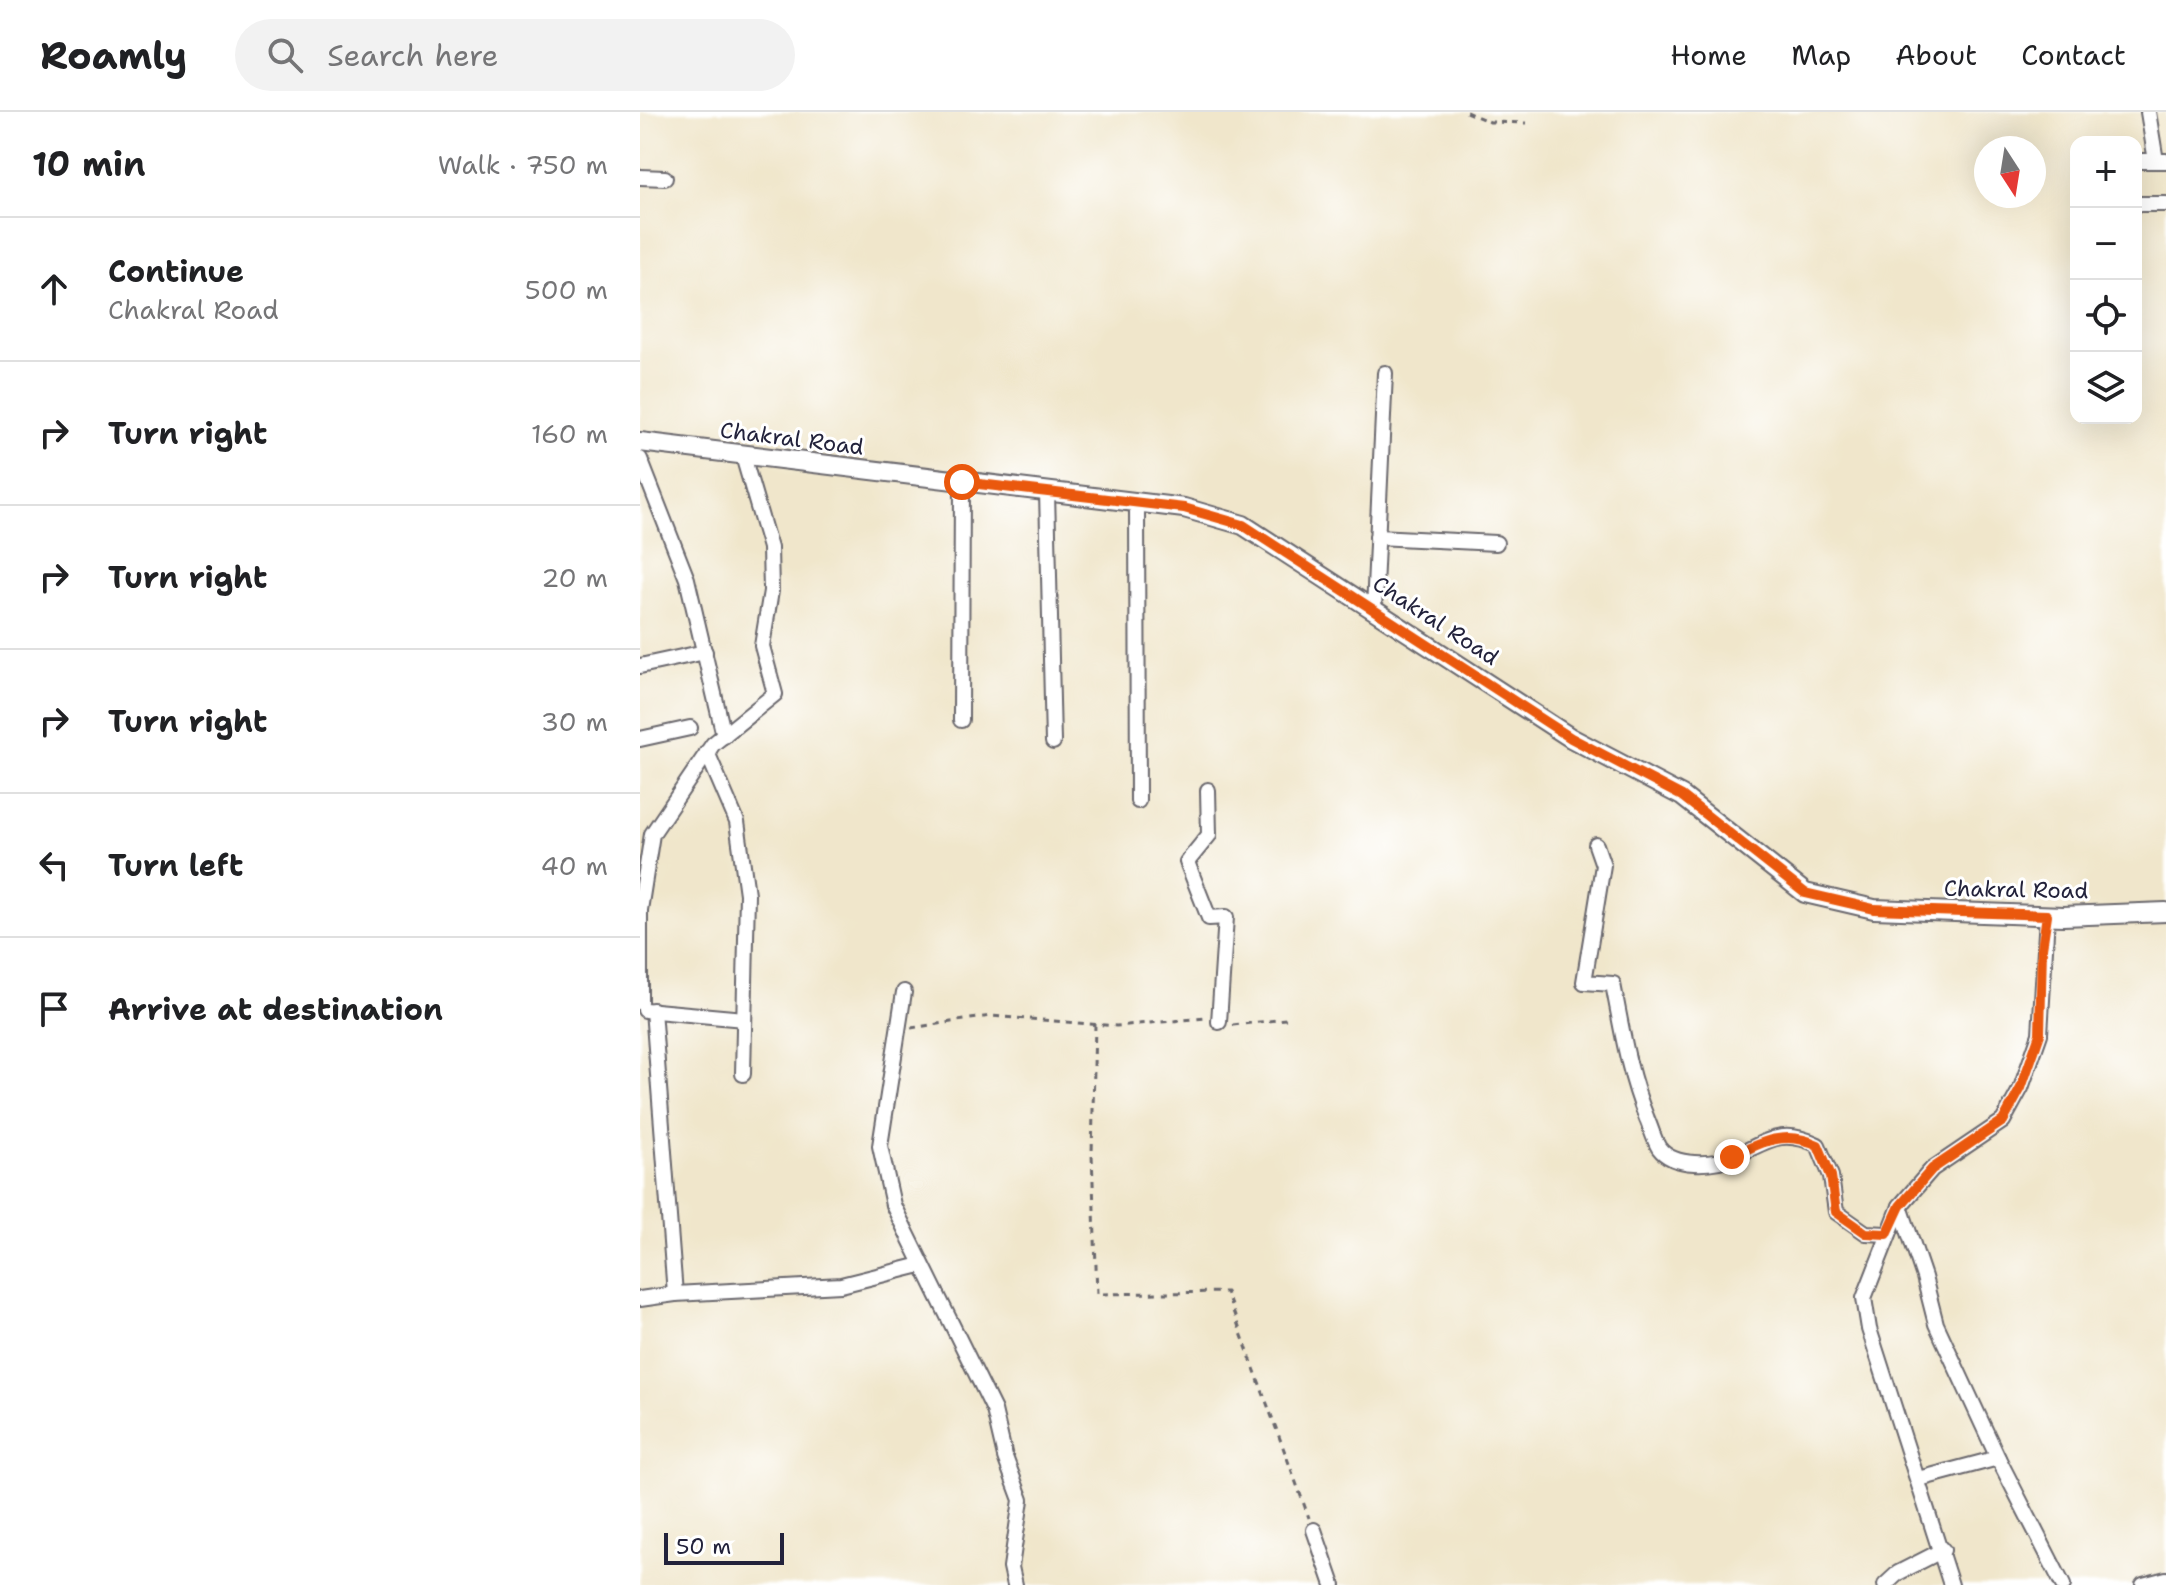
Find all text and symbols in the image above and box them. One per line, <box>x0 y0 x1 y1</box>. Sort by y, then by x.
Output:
search box <box>235 19 795 91</box>
text: Roamly <box>40 30 187 81</box>
icon: search <box>263 33 307 77</box>
text: Search here <box>327 35 499 76</box>
text: Home <box>1670 36 1747 74</box>
text: Map <box>1791 36 1851 74</box>
text: About <box>1895 36 1977 74</box>
text: Contact <box>2021 36 2126 74</box>
north arrow <box>1974 136 2046 208</box>
map controls <box>2070 136 2142 424</box>
button: + <box>2070 136 2142 208</box>
text: 10 min <box>32 141 146 187</box>
text: Walk · 750 m <box>438 147 608 182</box>
button: − <box>2070 208 2142 280</box>
text: Continue <box>108 251 244 292</box>
icon: ahead <box>32 267 76 311</box>
text: 500 m <box>525 272 608 307</box>
button: locate <box>2070 280 2142 352</box>
text: Chakral Road <box>108 292 279 327</box>
button: layers <box>2070 352 2142 424</box>
icon: right <box>32 411 76 455</box>
text: Turn right <box>108 413 267 454</box>
street label: Chakral Road <box>718 415 865 462</box>
text: 160 m <box>531 416 608 451</box>
route start <box>944 464 980 500</box>
icon: right <box>32 555 76 599</box>
text: Turn right <box>108 557 267 598</box>
text: 20 m <box>541 560 608 595</box>
street label: Chakral Road <box>1367 569 1504 672</box>
icon: right <box>32 699 76 743</box>
text: Turn right <box>108 701 267 742</box>
text: 30 m <box>541 704 608 739</box>
icon: left <box>32 843 76 887</box>
text: Turn left <box>108 845 243 886</box>
text: 40 m <box>541 848 608 883</box>
street label: Chakral Road <box>1944 874 2089 905</box>
icon: arrive <box>32 987 76 1031</box>
text: Arrive at destination <box>108 989 443 1030</box>
route end <box>1714 1139 1750 1175</box>
scale bar <box>664 1529 784 1565</box>
text: 50 m <box>676 1532 731 1561</box>

